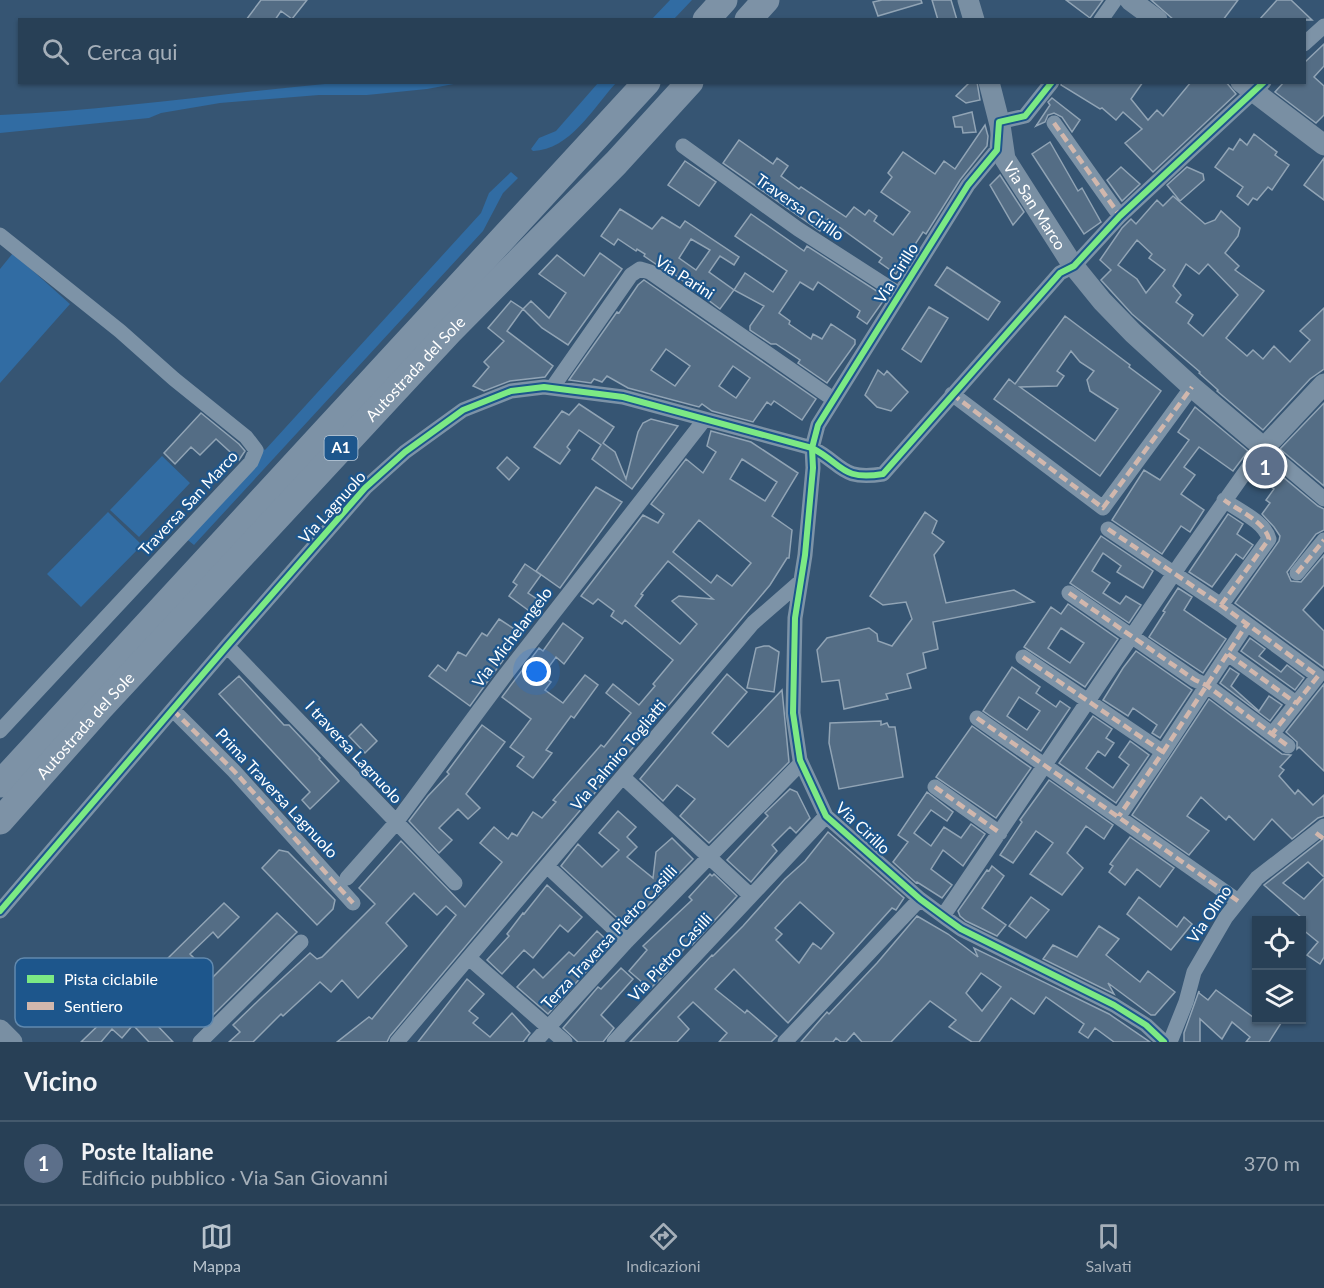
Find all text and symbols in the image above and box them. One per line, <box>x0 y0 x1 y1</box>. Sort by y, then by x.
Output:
search box <box>18 18 1306 84</box>
icon: search <box>39 35 72 68</box>
text: Cerca qui <box>87 38 178 65</box>
street label: Via San Marco <box>1000 158 1070 253</box>
street label: Traversa Cirillo <box>753 169 848 244</box>
street label: Via Cirillo <box>870 239 922 306</box>
street label: Via Parini <box>652 251 718 303</box>
street label: Autostrada del Sole <box>361 312 468 425</box>
road number: A1 <box>324 436 358 460</box>
pin: 1 <box>1246 444 1284 488</box>
street label: Traversa San Marco <box>134 446 241 559</box>
street label: Via Lagnuolo <box>294 467 369 547</box>
street label: Via Michelangelo <box>468 583 555 691</box>
your location <box>522 657 551 686</box>
street label: Autostrada del Sole <box>32 668 138 782</box>
street label: I traversa Lagnuolo <box>302 696 407 807</box>
street label: Via Palmiro Togliatti <box>566 696 669 814</box>
street label: Prima Traversa Lagnuolo <box>212 724 342 861</box>
street label: Via Cirillo <box>832 798 895 858</box>
street label: Terza Traversa Pietro Casilli <box>537 861 680 1013</box>
street label: Via Olmo <box>1182 881 1235 946</box>
street label: Via Pietro Casilli <box>624 909 715 1005</box>
map controls <box>1252 916 1306 1024</box>
button: locate <box>1252 916 1306 970</box>
legend <box>15 958 213 1027</box>
text: Pista ciclabile <box>64 969 158 988</box>
button: layers <box>1252 970 1306 1024</box>
text: Sentiero <box>64 996 123 1015</box>
text: Vicino <box>24 1065 97 1097</box>
text: Poste Italiane <box>81 1138 214 1165</box>
text: 1 <box>38 1151 49 1175</box>
text: 370 m <box>1244 1151 1300 1175</box>
text: Edificio pubblico · Via San Giovanni <box>81 1165 388 1189</box>
tab: Mappa <box>192 1220 241 1275</box>
tab: Indicazioni <box>626 1220 700 1275</box>
tab: Salvati <box>1085 1220 1132 1275</box>

